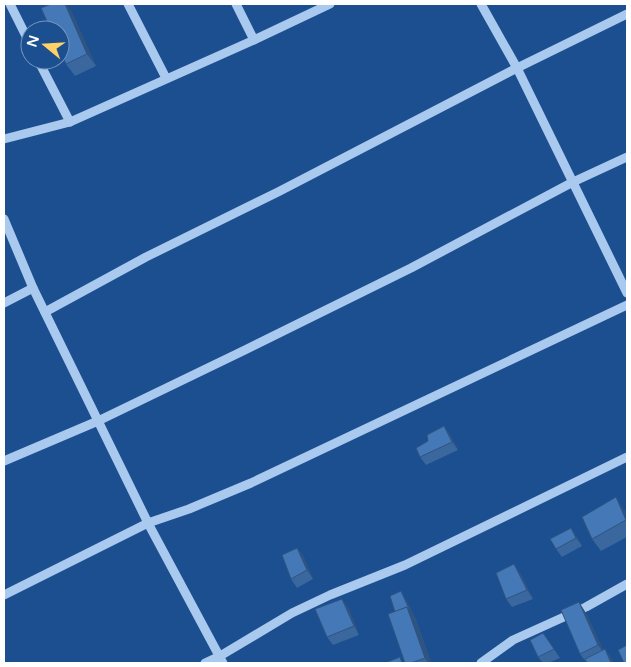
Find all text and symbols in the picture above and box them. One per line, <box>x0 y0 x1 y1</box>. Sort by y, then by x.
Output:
north arrow <box>20 20 70 70</box>
text: N <box>23 33 43 49</box>

